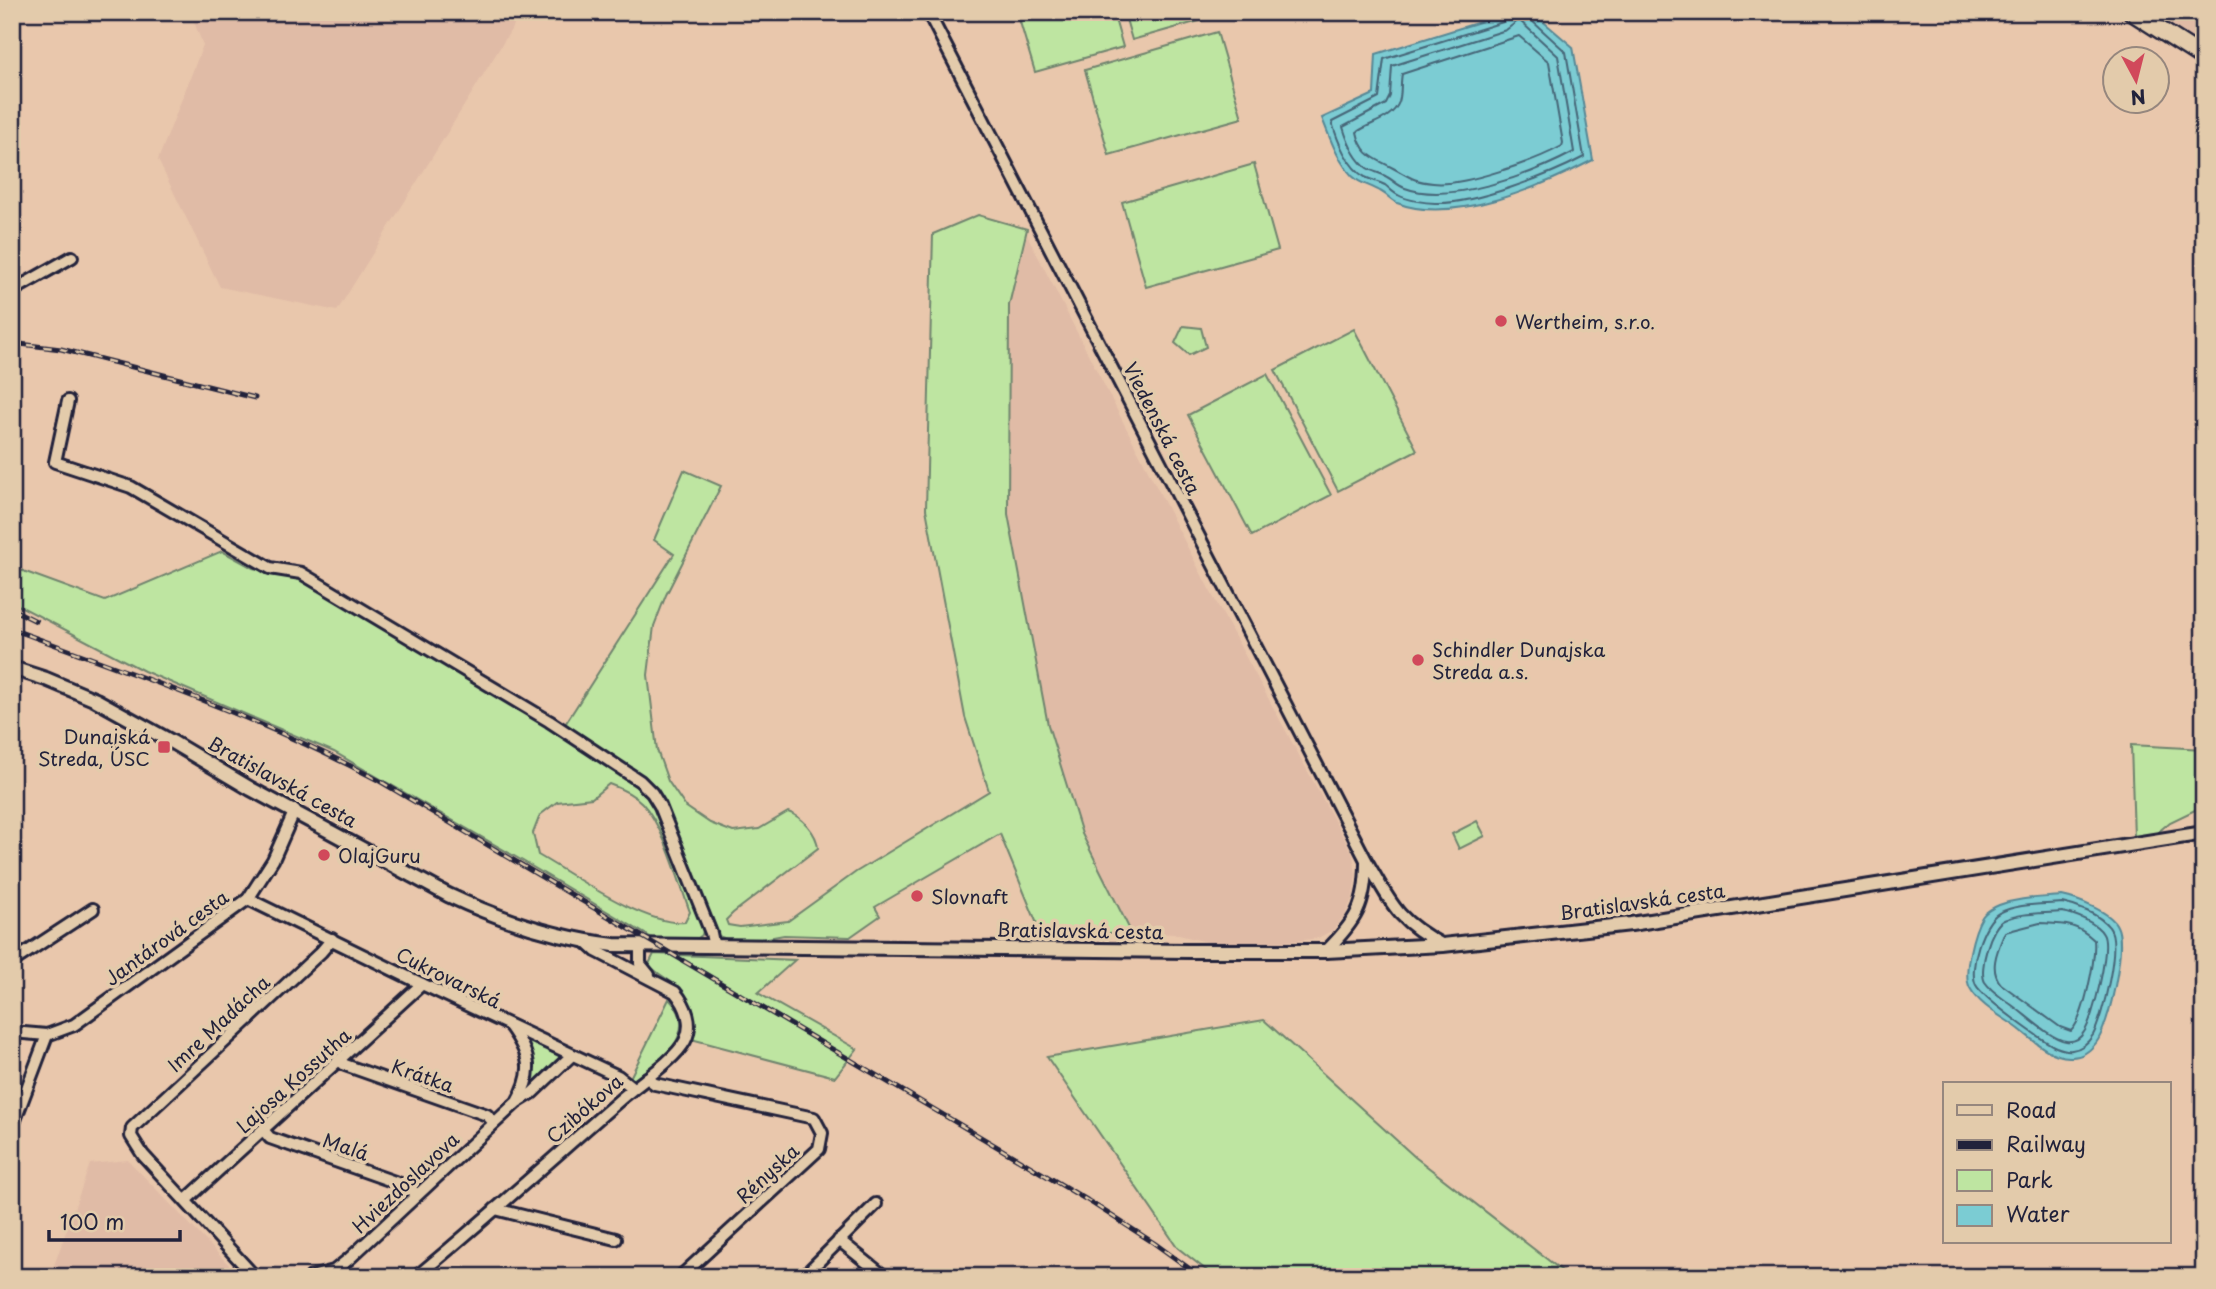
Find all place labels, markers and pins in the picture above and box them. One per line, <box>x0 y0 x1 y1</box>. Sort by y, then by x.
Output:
place label: Wertheim, s.r.o. <box>1515 307 1655 335</box>
marker: Wertheim, s.r.o. <box>1493 313 1509 329</box>
place label: Schindler Dunajska Streda a.s. <box>1432 635 1605 685</box>
marker: Schindler Dunajska Streda a.s. <box>1410 652 1426 668</box>
place label: Dunajská Streda, ÚSC <box>38 722 150 772</box>
marker: Dunajská Streda, ÚSC <box>156 739 172 755</box>
place label: OlajGuru <box>338 841 421 869</box>
marker: OlajGuru <box>316 847 332 863</box>
place label: Slovnaft <box>931 882 1009 910</box>
marker: Slovnaft <box>909 888 925 904</box>

